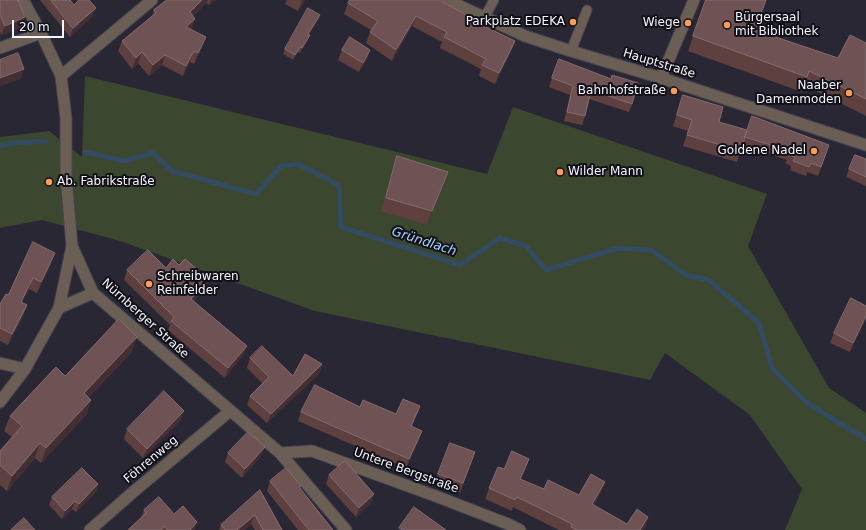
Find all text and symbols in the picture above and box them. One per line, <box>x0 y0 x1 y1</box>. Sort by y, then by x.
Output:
place label: Bürgersaal mit Bibliothek <box>735 11 818 39</box>
scale bar <box>14 12 66 38</box>
place label: Parkplatz EDEKA <box>466 15 565 29</box>
place label: Wiege <box>643 16 680 30</box>
marker: Parkplatz EDEKA <box>568 17 578 27</box>
marker: Wiege <box>683 18 693 28</box>
text: 20 m <box>19 20 50 34</box>
marker: Bürgersaal mit Bibliothek <box>722 20 732 30</box>
street label: Hauptstraße <box>621 46 697 82</box>
place label: Naaber Damenmoden <box>756 79 841 107</box>
place label: Bahnhofstraße <box>578 84 666 98</box>
marker: Bahnhofstraße <box>669 86 679 96</box>
marker: Naaber Damenmoden <box>844 88 854 98</box>
place label: Goldene Nadel <box>718 144 806 158</box>
marker: Goldene Nadel <box>809 146 819 156</box>
place label: Wilder Mann <box>568 165 643 179</box>
marker: Wilder Mann <box>555 167 565 177</box>
place label: Ab. Fabrikstraße <box>57 175 155 189</box>
marker: Ab. Fabrikstraße <box>44 177 54 187</box>
water label: Gründlach <box>390 224 458 260</box>
place label: Schreibwaren Reinfelder <box>157 270 239 298</box>
street label: Nürnberger Straße <box>99 276 191 362</box>
marker: Schreibwaren Reinfelder <box>144 279 154 289</box>
street label: Föhrenweg <box>121 433 181 487</box>
street label: Untere Bergstraße <box>352 445 460 497</box>

